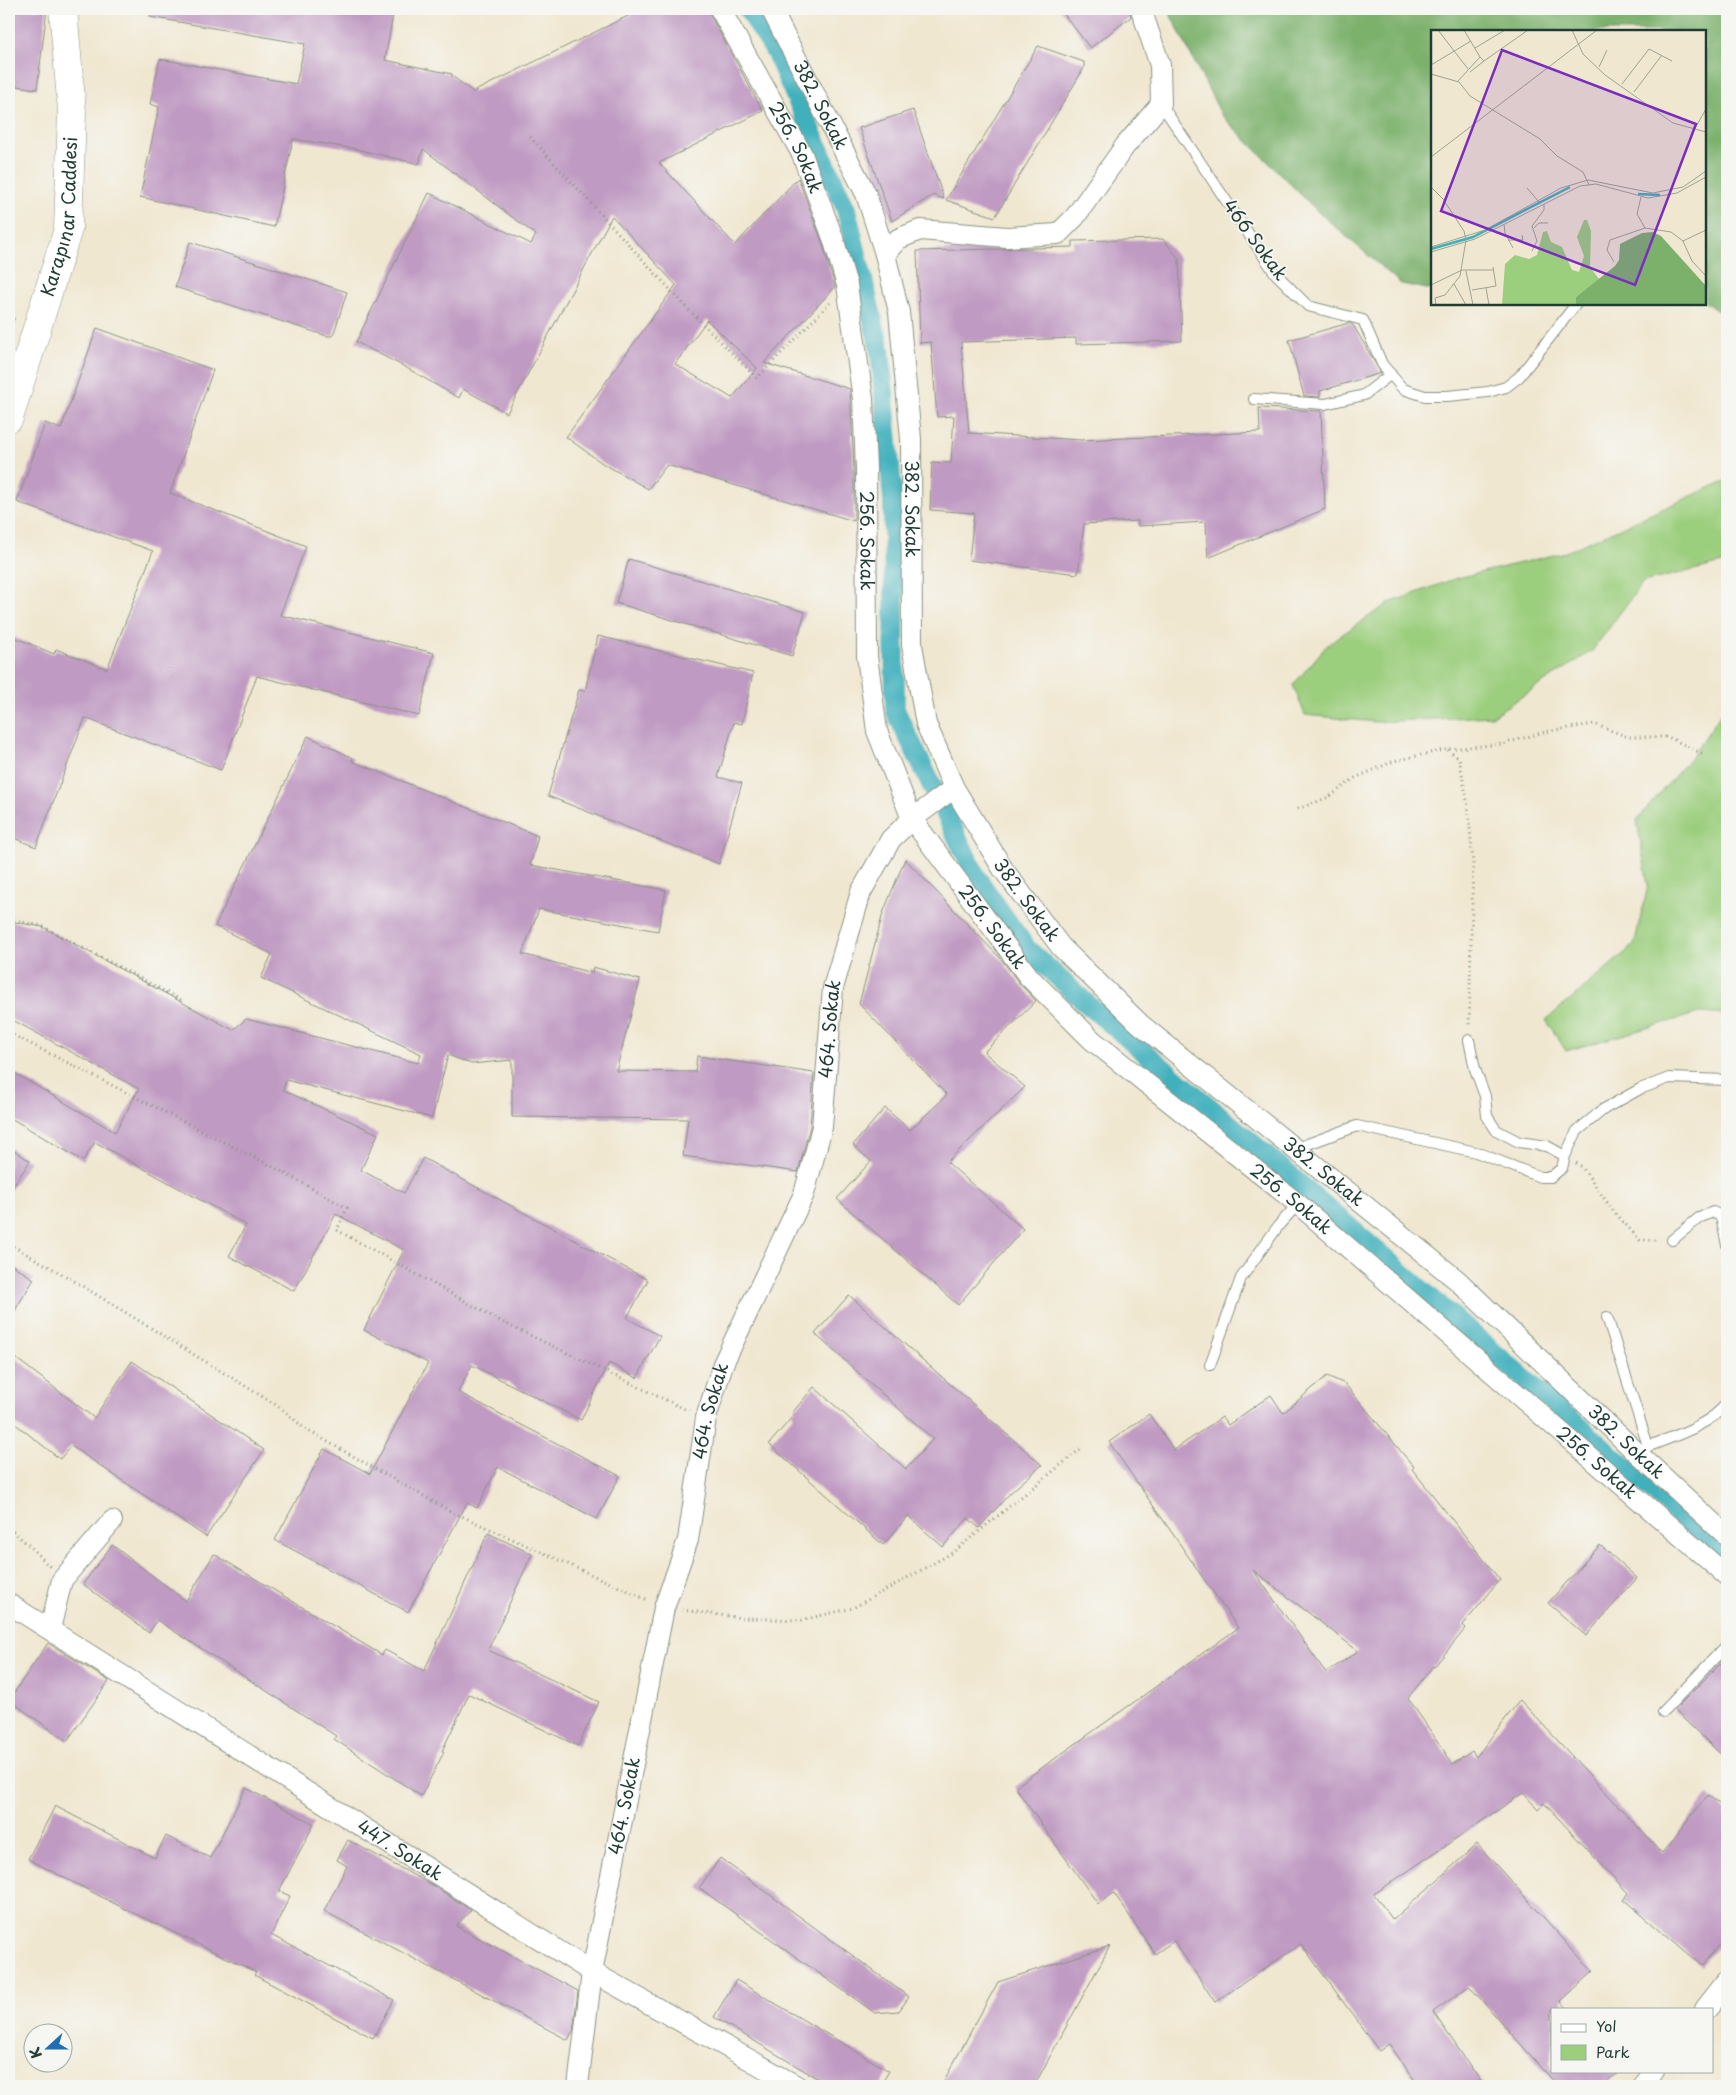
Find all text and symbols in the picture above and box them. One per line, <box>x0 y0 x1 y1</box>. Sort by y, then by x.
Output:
inset map <box>1431 30 1706 305</box>
street label: 382. Sokak <box>787 55 856 154</box>
street label: 256. Sokak <box>763 96 830 197</box>
street label: Karapınar Caddesi <box>33 136 83 300</box>
street label: 466 Sokak <box>1217 193 1295 285</box>
street label: 382. Sokak <box>899 460 927 558</box>
street label: 256. Sokak <box>854 491 882 591</box>
street label: 382. Sokak <box>988 853 1067 947</box>
street label: 256. Sokak <box>953 878 1034 974</box>
street label: 464. Sokak <box>811 976 847 1079</box>
street label: 382. Sokak <box>1278 1130 1371 1212</box>
street label: 256. Sokak <box>1245 1156 1339 1240</box>
street label: 464. Sokak <box>685 1359 735 1461</box>
street label: 382. Sokak <box>1582 1398 1672 1484</box>
street label: 256. Sokak <box>1551 1419 1644 1505</box>
street label: 464. Sokak <box>600 1755 646 1857</box>
street label: 447. Sokak <box>352 1812 449 1887</box>
legend <box>1551 2008 1714 2072</box>
text: Yol <box>1596 2014 1617 2037</box>
north arrow <box>22 2022 72 2072</box>
text: Park <box>1596 2040 1630 2063</box>
text: K <box>24 2044 47 2061</box>

